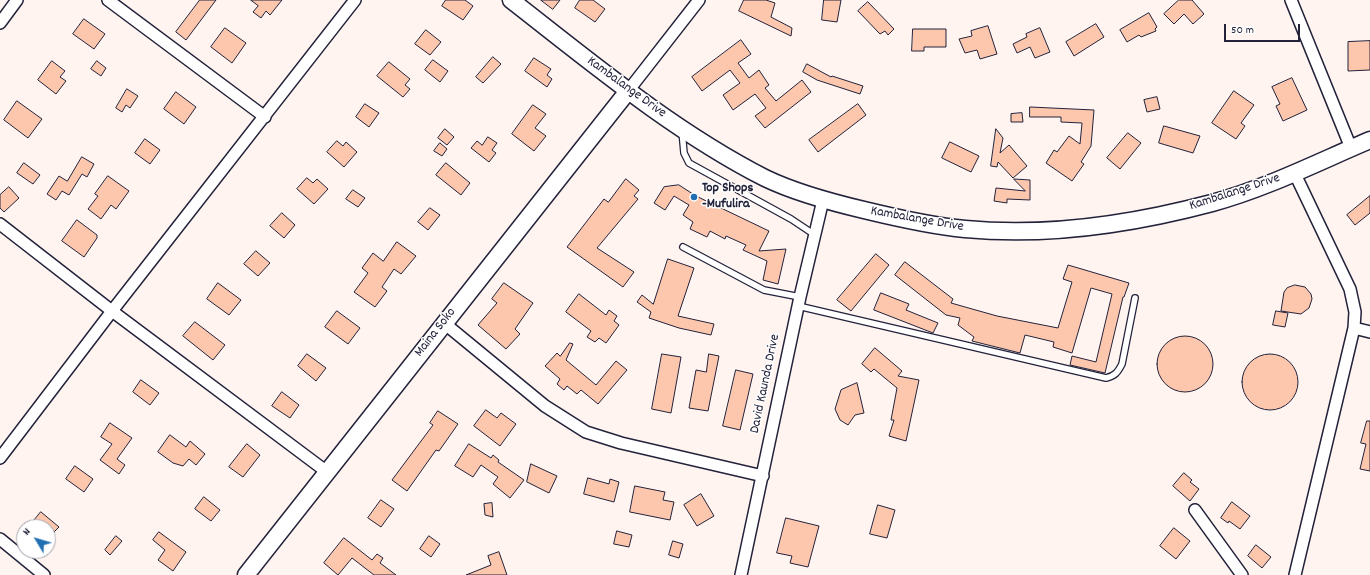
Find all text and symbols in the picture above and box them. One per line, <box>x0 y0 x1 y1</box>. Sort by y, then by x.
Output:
scale bar <box>1226 16 1302 42</box>
text: 50 m <box>1231 22 1254 39</box>
street label: Kambalange Drive <box>583 54 669 122</box>
street label: Kambalange Drive <box>1188 170 1282 216</box>
place label: Top Shops -Mufulira <box>702 181 753 214</box>
marker: Top Shops -Mufulira <box>689 192 699 202</box>
street label: Kambalange Drive <box>869 204 965 236</box>
street label: Maina Soko <box>412 305 460 361</box>
street label: David Kaunda Drive <box>747 333 785 435</box>
north arrow <box>16 519 56 559</box>
text: N <box>19 525 35 539</box>

